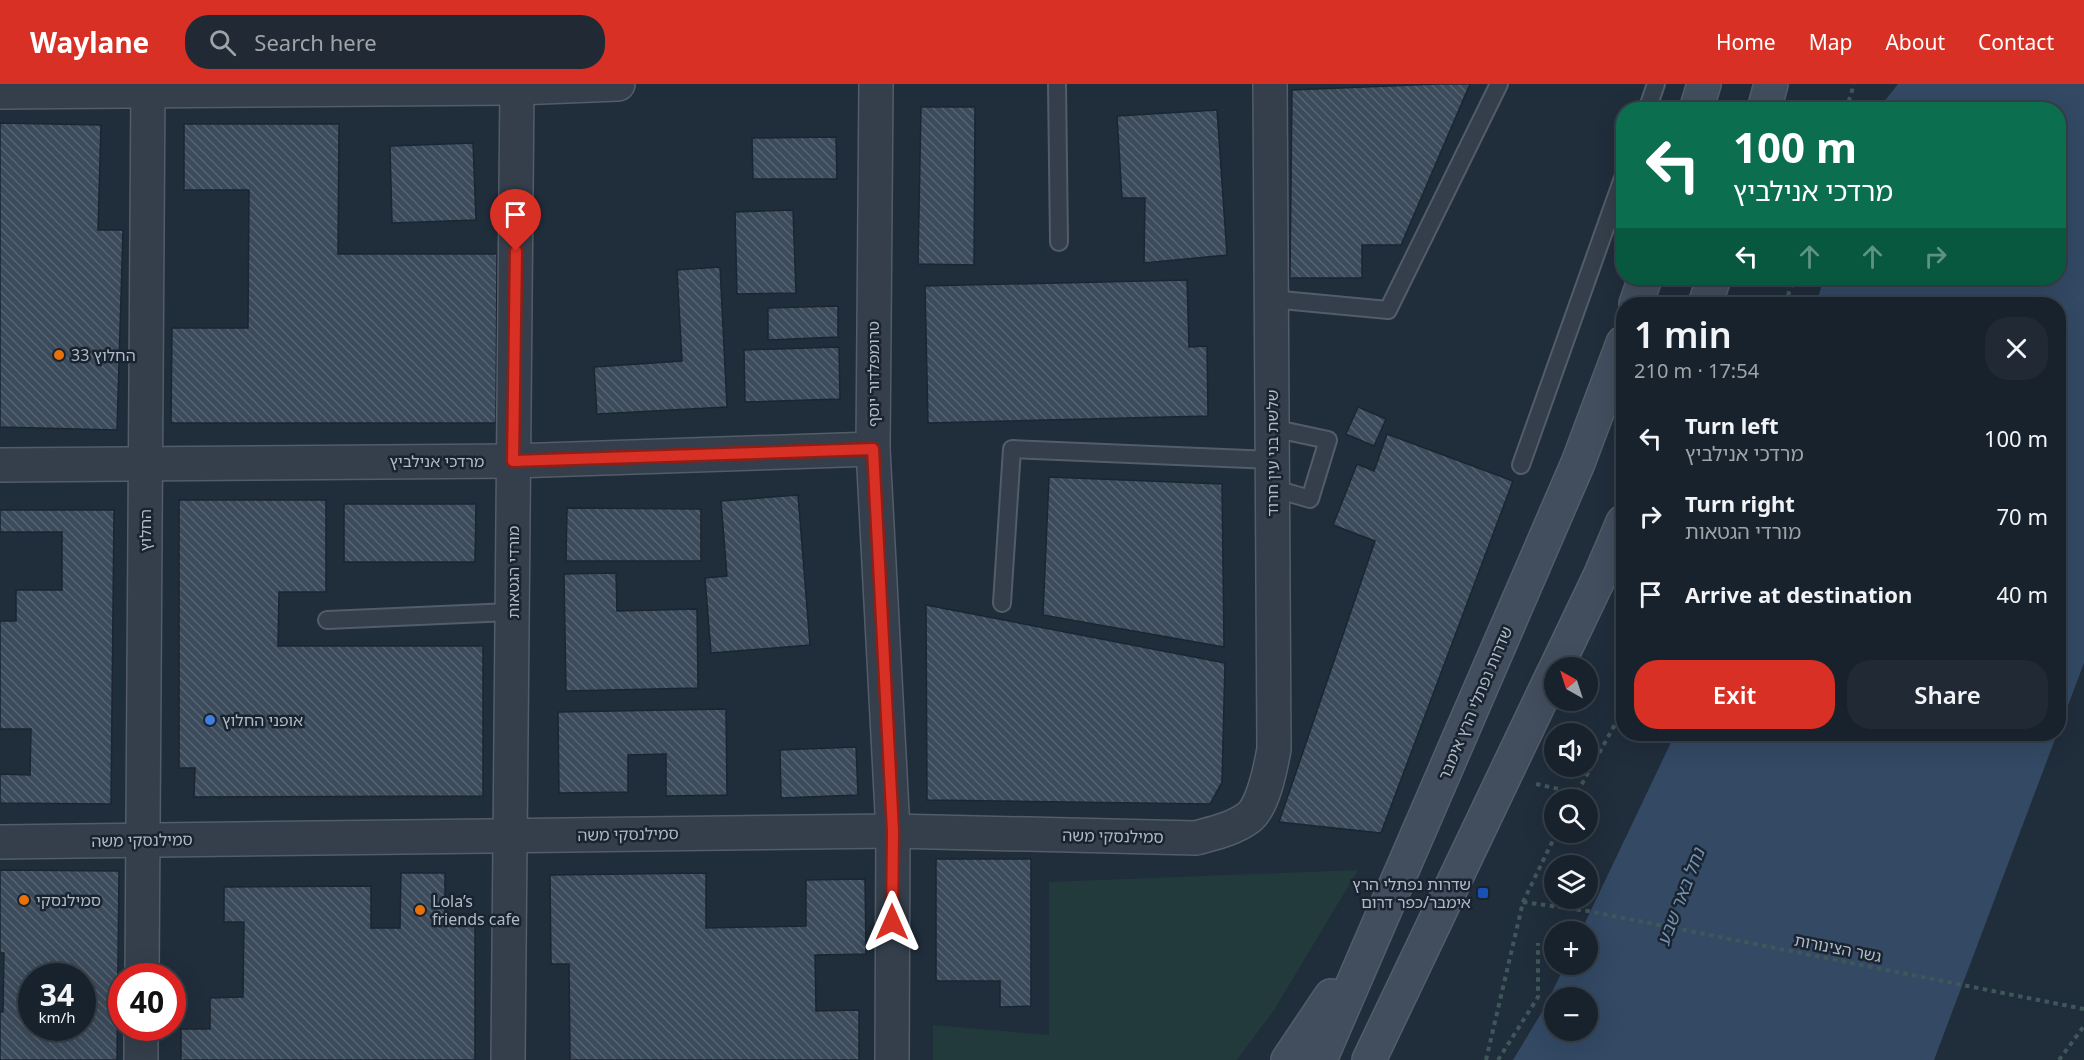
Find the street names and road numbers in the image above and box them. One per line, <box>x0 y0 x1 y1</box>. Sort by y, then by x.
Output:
street label: טרומפלדור יוסף <box>862 321 884 427</box>
street label: שלשת בני עין חרוד <box>1261 389 1283 517</box>
street label: מרדכי אנילביץ <box>390 450 484 472</box>
street label: החלוץ <box>134 509 156 551</box>
street label: מורדי הגטאות <box>502 526 524 618</box>
street label: שדרות נפתלי הרץ אימבר <box>1433 623 1517 783</box>
street label: סמילנסקי משה <box>577 822 679 846</box>
street label: סמילנסקי משה <box>1062 824 1164 848</box>
street label: סמילנסקי משה <box>91 828 193 852</box>
street label: גשר הצינורות <box>1793 929 1883 967</box>

